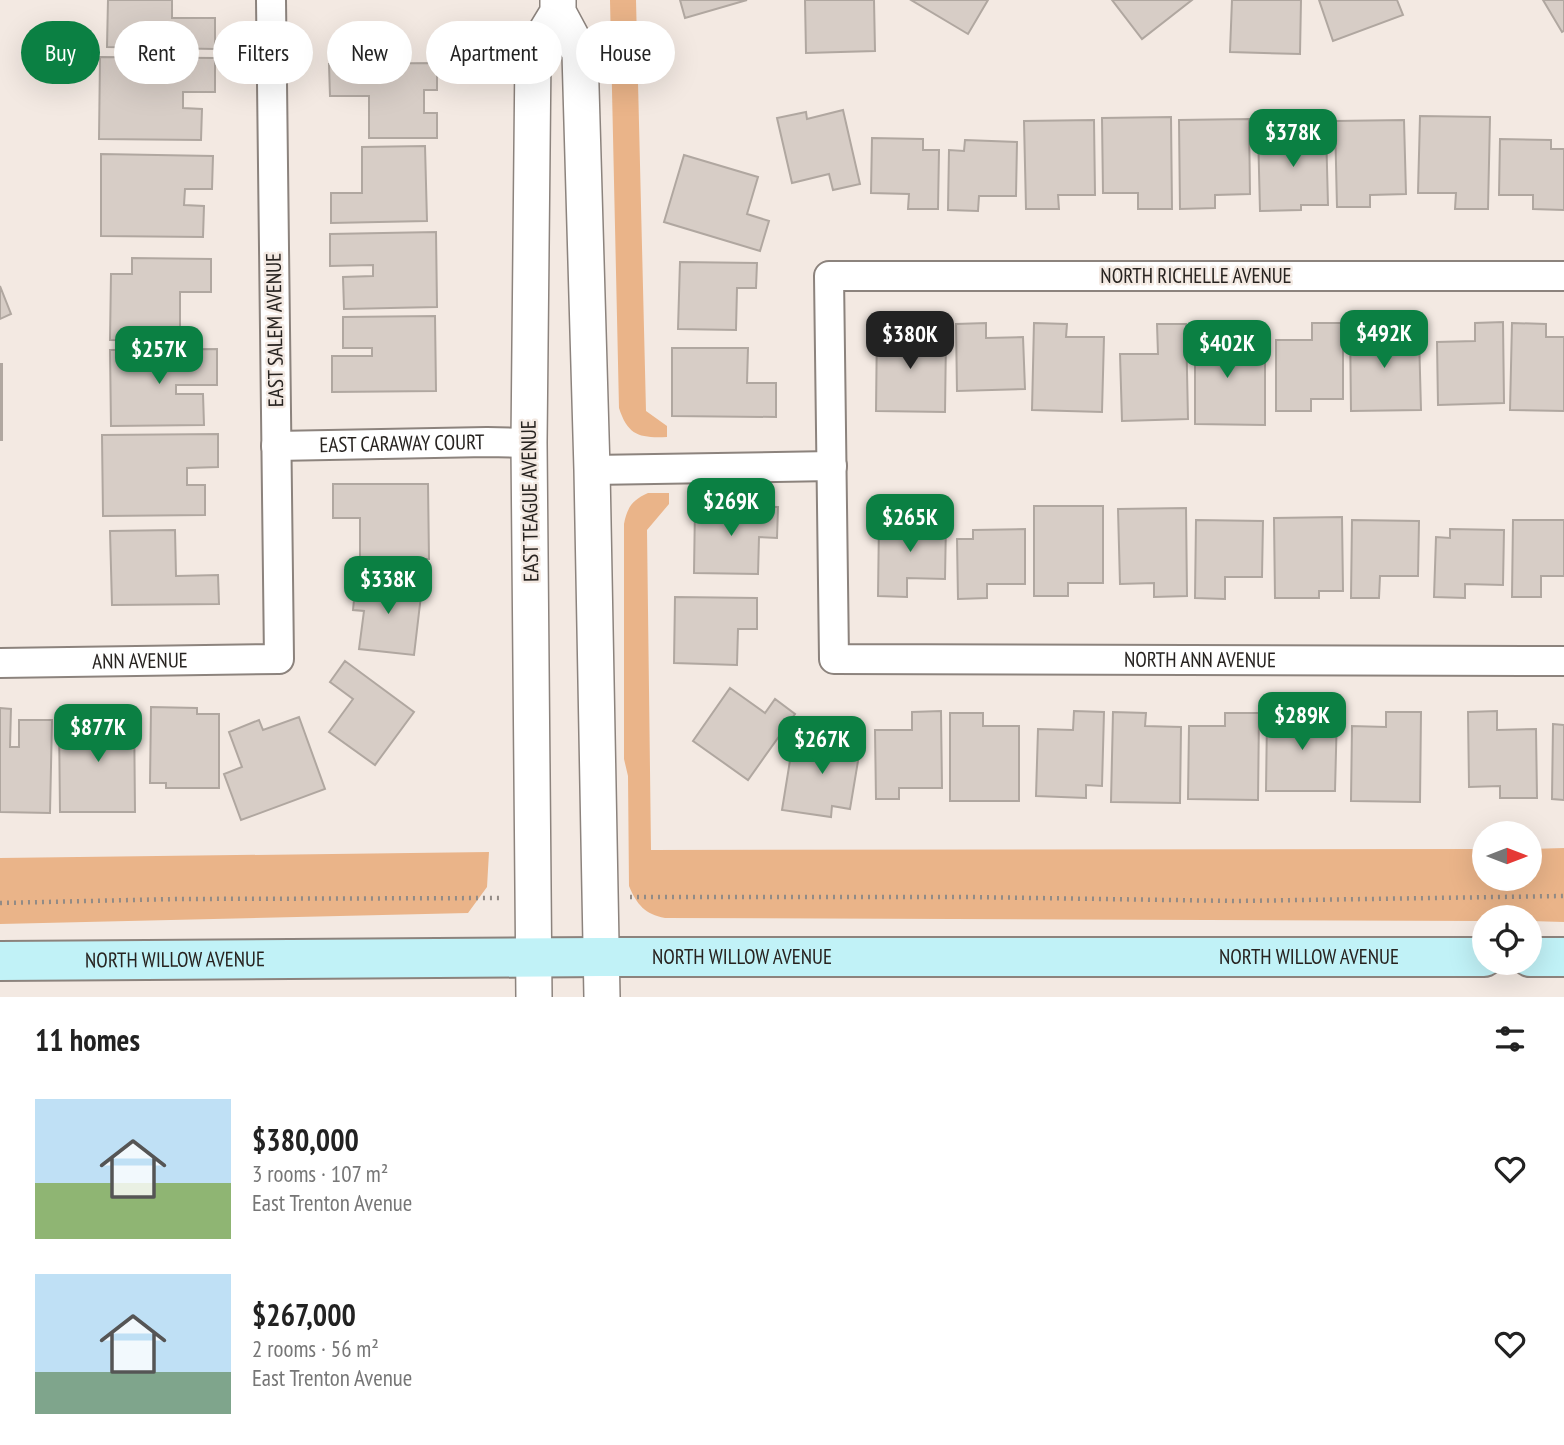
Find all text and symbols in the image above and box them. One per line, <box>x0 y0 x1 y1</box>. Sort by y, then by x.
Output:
chip: Buy <box>21 21 100 84</box>
chip: Rent <box>114 21 199 84</box>
chip: Filters <box>213 21 313 84</box>
chip: New <box>327 21 412 84</box>
chip: Apartment <box>426 21 562 84</box>
chip: House <box>576 21 675 84</box>
pin: $378K <box>1244 110 1342 169</box>
text: $378K <box>1265 117 1321 146</box>
street label: EAST SALEM AVENUE <box>260 253 289 407</box>
street label: NORTH RICHELLE AVENUE <box>1100 262 1292 289</box>
pin: $492K <box>1335 310 1433 370</box>
pin: $380K <box>861 312 959 371</box>
text: $492K <box>1356 318 1412 347</box>
text: $380K <box>882 319 938 348</box>
pin: $402K <box>1178 320 1276 380</box>
pin: $257K <box>110 326 208 386</box>
text: $402K <box>1199 328 1255 357</box>
text: $257K <box>131 334 187 363</box>
street label: EAST TEAGUE AVENUE <box>515 420 544 582</box>
street label: EAST CARAWAY COURT <box>319 428 485 458</box>
pin: $269K <box>682 478 780 538</box>
text: $269K <box>703 486 759 515</box>
pin: $265K <box>861 494 959 554</box>
text: $265K <box>882 502 938 531</box>
pin: $338K <box>339 556 437 616</box>
text: $338K <box>360 564 416 593</box>
street label: ANN AVENUE <box>92 646 188 675</box>
street label: NORTH ANN AVENUE <box>1124 646 1276 673</box>
pin: $289K <box>1253 692 1351 752</box>
text: $289K <box>1274 700 1330 729</box>
pin: $877K <box>49 704 147 764</box>
text: $877K <box>70 712 126 741</box>
pin: $267K <box>773 716 871 776</box>
text: $267K <box>794 724 850 753</box>
north arrow <box>1472 821 1542 891</box>
map controls <box>1472 821 1542 975</box>
button: locate <box>1472 905 1542 975</box>
street label: NORTH WILLOW AVENUE <box>652 943 832 970</box>
street label: NORTH WILLOW AVENUE <box>1219 943 1399 970</box>
street label: NORTH WILLOW AVENUE <box>85 945 265 973</box>
text: 11 homes <box>35 1020 140 1059</box>
icon: filters <box>1491 1020 1529 1058</box>
text: $380,000 <box>252 1120 359 1159</box>
icon: home <box>91 1127 175 1211</box>
icon: heart <box>1491 1150 1529 1188</box>
text: 3 rooms · 107 m² <box>252 1159 388 1188</box>
text: East Trenton Avenue <box>252 1188 412 1217</box>
text: $267,000 <box>252 1295 356 1334</box>
icon: home <box>91 1302 175 1386</box>
icon: heart <box>1491 1325 1529 1363</box>
text: 2 rooms · 56 m² <box>252 1334 379 1363</box>
text: East Trenton Avenue <box>252 1363 412 1392</box>

